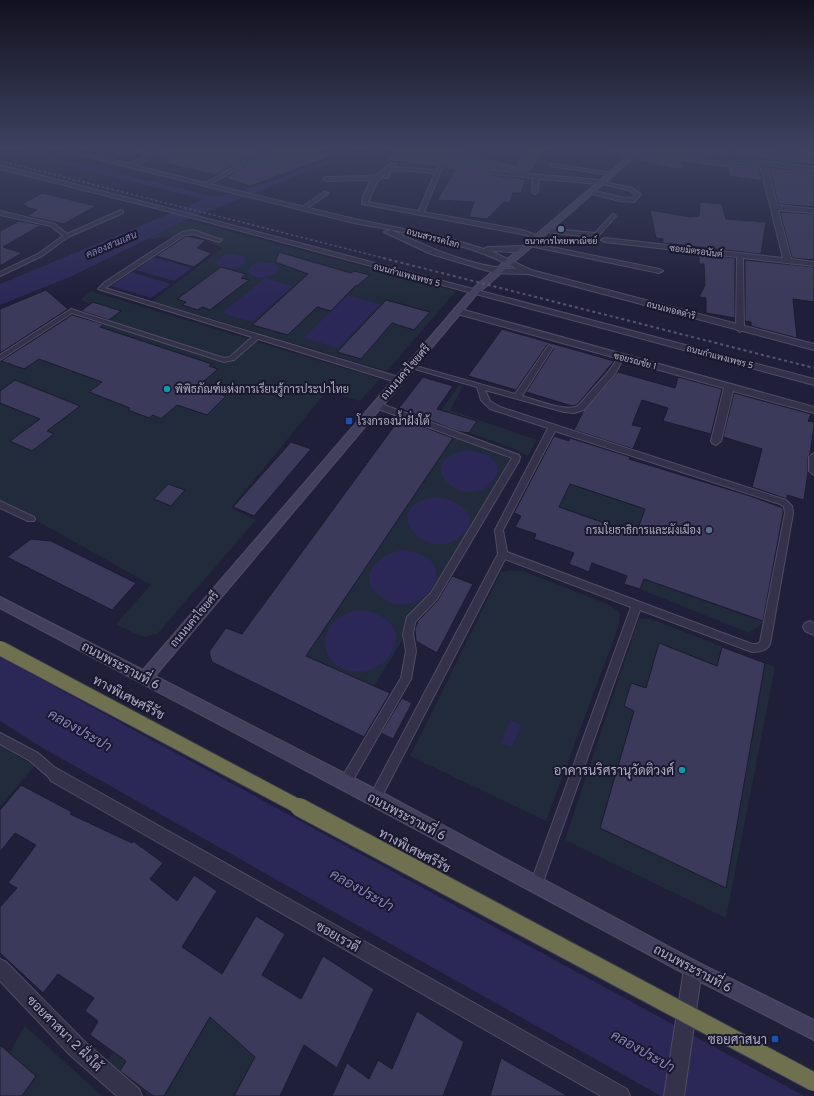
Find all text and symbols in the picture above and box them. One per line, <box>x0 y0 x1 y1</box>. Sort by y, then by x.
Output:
marker: ธนาคารไทยพาณิชย์ <box>556 224 566 234</box>
street label: ถนนสวรรคโลก <box>405 226 461 251</box>
water label: คลองสามเสน <box>84 229 140 262</box>
place label: ธนาคารไทยพาณิชย์ <box>525 235 597 247</box>
street label: ซอยมิตรอนันต์ <box>669 242 723 260</box>
street label: ถนนกำแพงเพชร 5 <box>372 261 442 290</box>
street label: ถนนเทอดดำริ <box>645 299 697 322</box>
street label: ถนนนครไชยศรี <box>376 341 434 403</box>
street label: ถนนกำแพงเพชร 5 <box>685 343 755 372</box>
street label: ซอยรณชัย 1 <box>612 350 658 372</box>
place label: พิพิธภัณฑ์แห่งการเรียนรู้การประปาไทย <box>175 381 349 397</box>
marker: พิพิธภัณฑ์แห่งการเรียนรู้การประปาไทย <box>162 384 172 394</box>
place label: โรงกรองน้ำฝั่งใต้ <box>356 410 431 429</box>
marker: โรงกรองน้ำฝั่งใต้ <box>344 416 354 426</box>
place label: กรมโยธาธิการและผังเมือง <box>586 522 701 538</box>
marker: กรมโยธาธิการและผังเมือง <box>704 525 714 535</box>
street label: ถนนนครไชยศรี <box>166 588 222 650</box>
street label: ถนนพระรามที่ 6 <box>78 634 165 694</box>
street label: ทางพิเศษศรีรัช <box>89 670 168 724</box>
water label: คลองประปา <box>44 706 114 756</box>
place label: อาคารนริศรานุวัดติวงศ์ <box>554 761 674 780</box>
marker: อาคารนริศรานุวัดติวงศ์ <box>677 765 687 775</box>
street label: ถนนพระรามที่ 6 <box>364 785 451 845</box>
street label: ทางพิเศษศรีรัช <box>375 823 454 877</box>
water label: คลองประปา <box>326 866 396 916</box>
street label: ซอยเรวดี <box>312 916 363 957</box>
street label: ถนนพระรามที่ 6 <box>650 937 737 997</box>
street label: ซอยศาสนา 2 ฝั่งใต้ <box>23 989 109 1076</box>
water label: คลองประปา <box>607 1027 677 1077</box>
place label: ซอยศาสนา <box>708 1033 767 1049</box>
marker: ซอยศาสนา <box>770 1034 780 1044</box>

